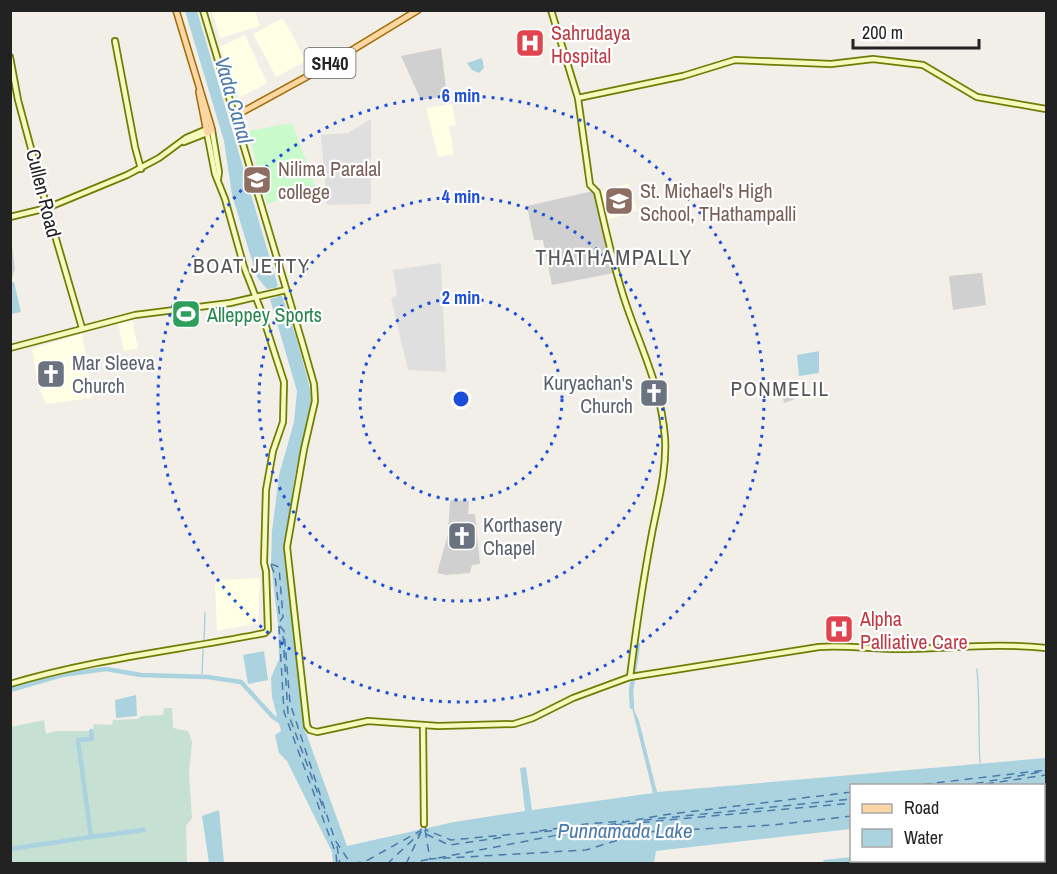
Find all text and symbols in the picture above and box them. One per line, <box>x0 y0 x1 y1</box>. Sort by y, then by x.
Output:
scale bar <box>853 12 979 50</box>
place label: Sahrudaya Hospital <box>551 19 630 69</box>
text: 200 m <box>862 20 903 45</box>
hospital icon: Sahrudaya Hospital <box>514 27 546 59</box>
road number: SH40 <box>304 48 356 78</box>
water label: Vada Canal <box>208 53 260 148</box>
text: 6 min <box>442 83 480 108</box>
street label: Cullen Road <box>20 146 68 240</box>
place label: Nilima Paralal college <box>278 155 381 205</box>
school or university icon: Nilima Paralal college <box>241 164 273 196</box>
place label: St. Michael's High School, THathampalli <box>640 177 797 227</box>
text: 4 min <box>442 184 480 209</box>
school or university icon: St. Michael's High School, THathampalli <box>603 185 635 217</box>
district label: THATHAMPALLY <box>535 242 693 272</box>
district label: BOAT JETTY <box>193 251 311 280</box>
text: 2 min <box>442 285 480 310</box>
sports icon: Alleppey Sports <box>170 298 202 330</box>
place label: Alleppey Sports <box>206 301 322 328</box>
place label: Mar Sleeva Church <box>72 349 155 399</box>
church icon: Mar Sleeva Church <box>35 358 67 390</box>
place label: Kuryachan's Church <box>543 369 633 419</box>
district label: PONMELIL <box>730 374 830 403</box>
church icon: Kuryachan's Church <box>638 377 670 409</box>
centre of rings <box>451 389 471 409</box>
place label: Korthasery Chapel <box>483 511 563 561</box>
church icon: Korthasery Chapel <box>446 520 478 552</box>
place label: Alpha Palliative Care <box>859 605 968 655</box>
hospital icon: Alpha Palliative Care <box>823 613 855 645</box>
legend <box>850 784 1045 862</box>
text: Road <box>904 795 939 820</box>
water label: Punnamada Lake <box>558 816 693 845</box>
text: Water <box>904 825 943 850</box>

